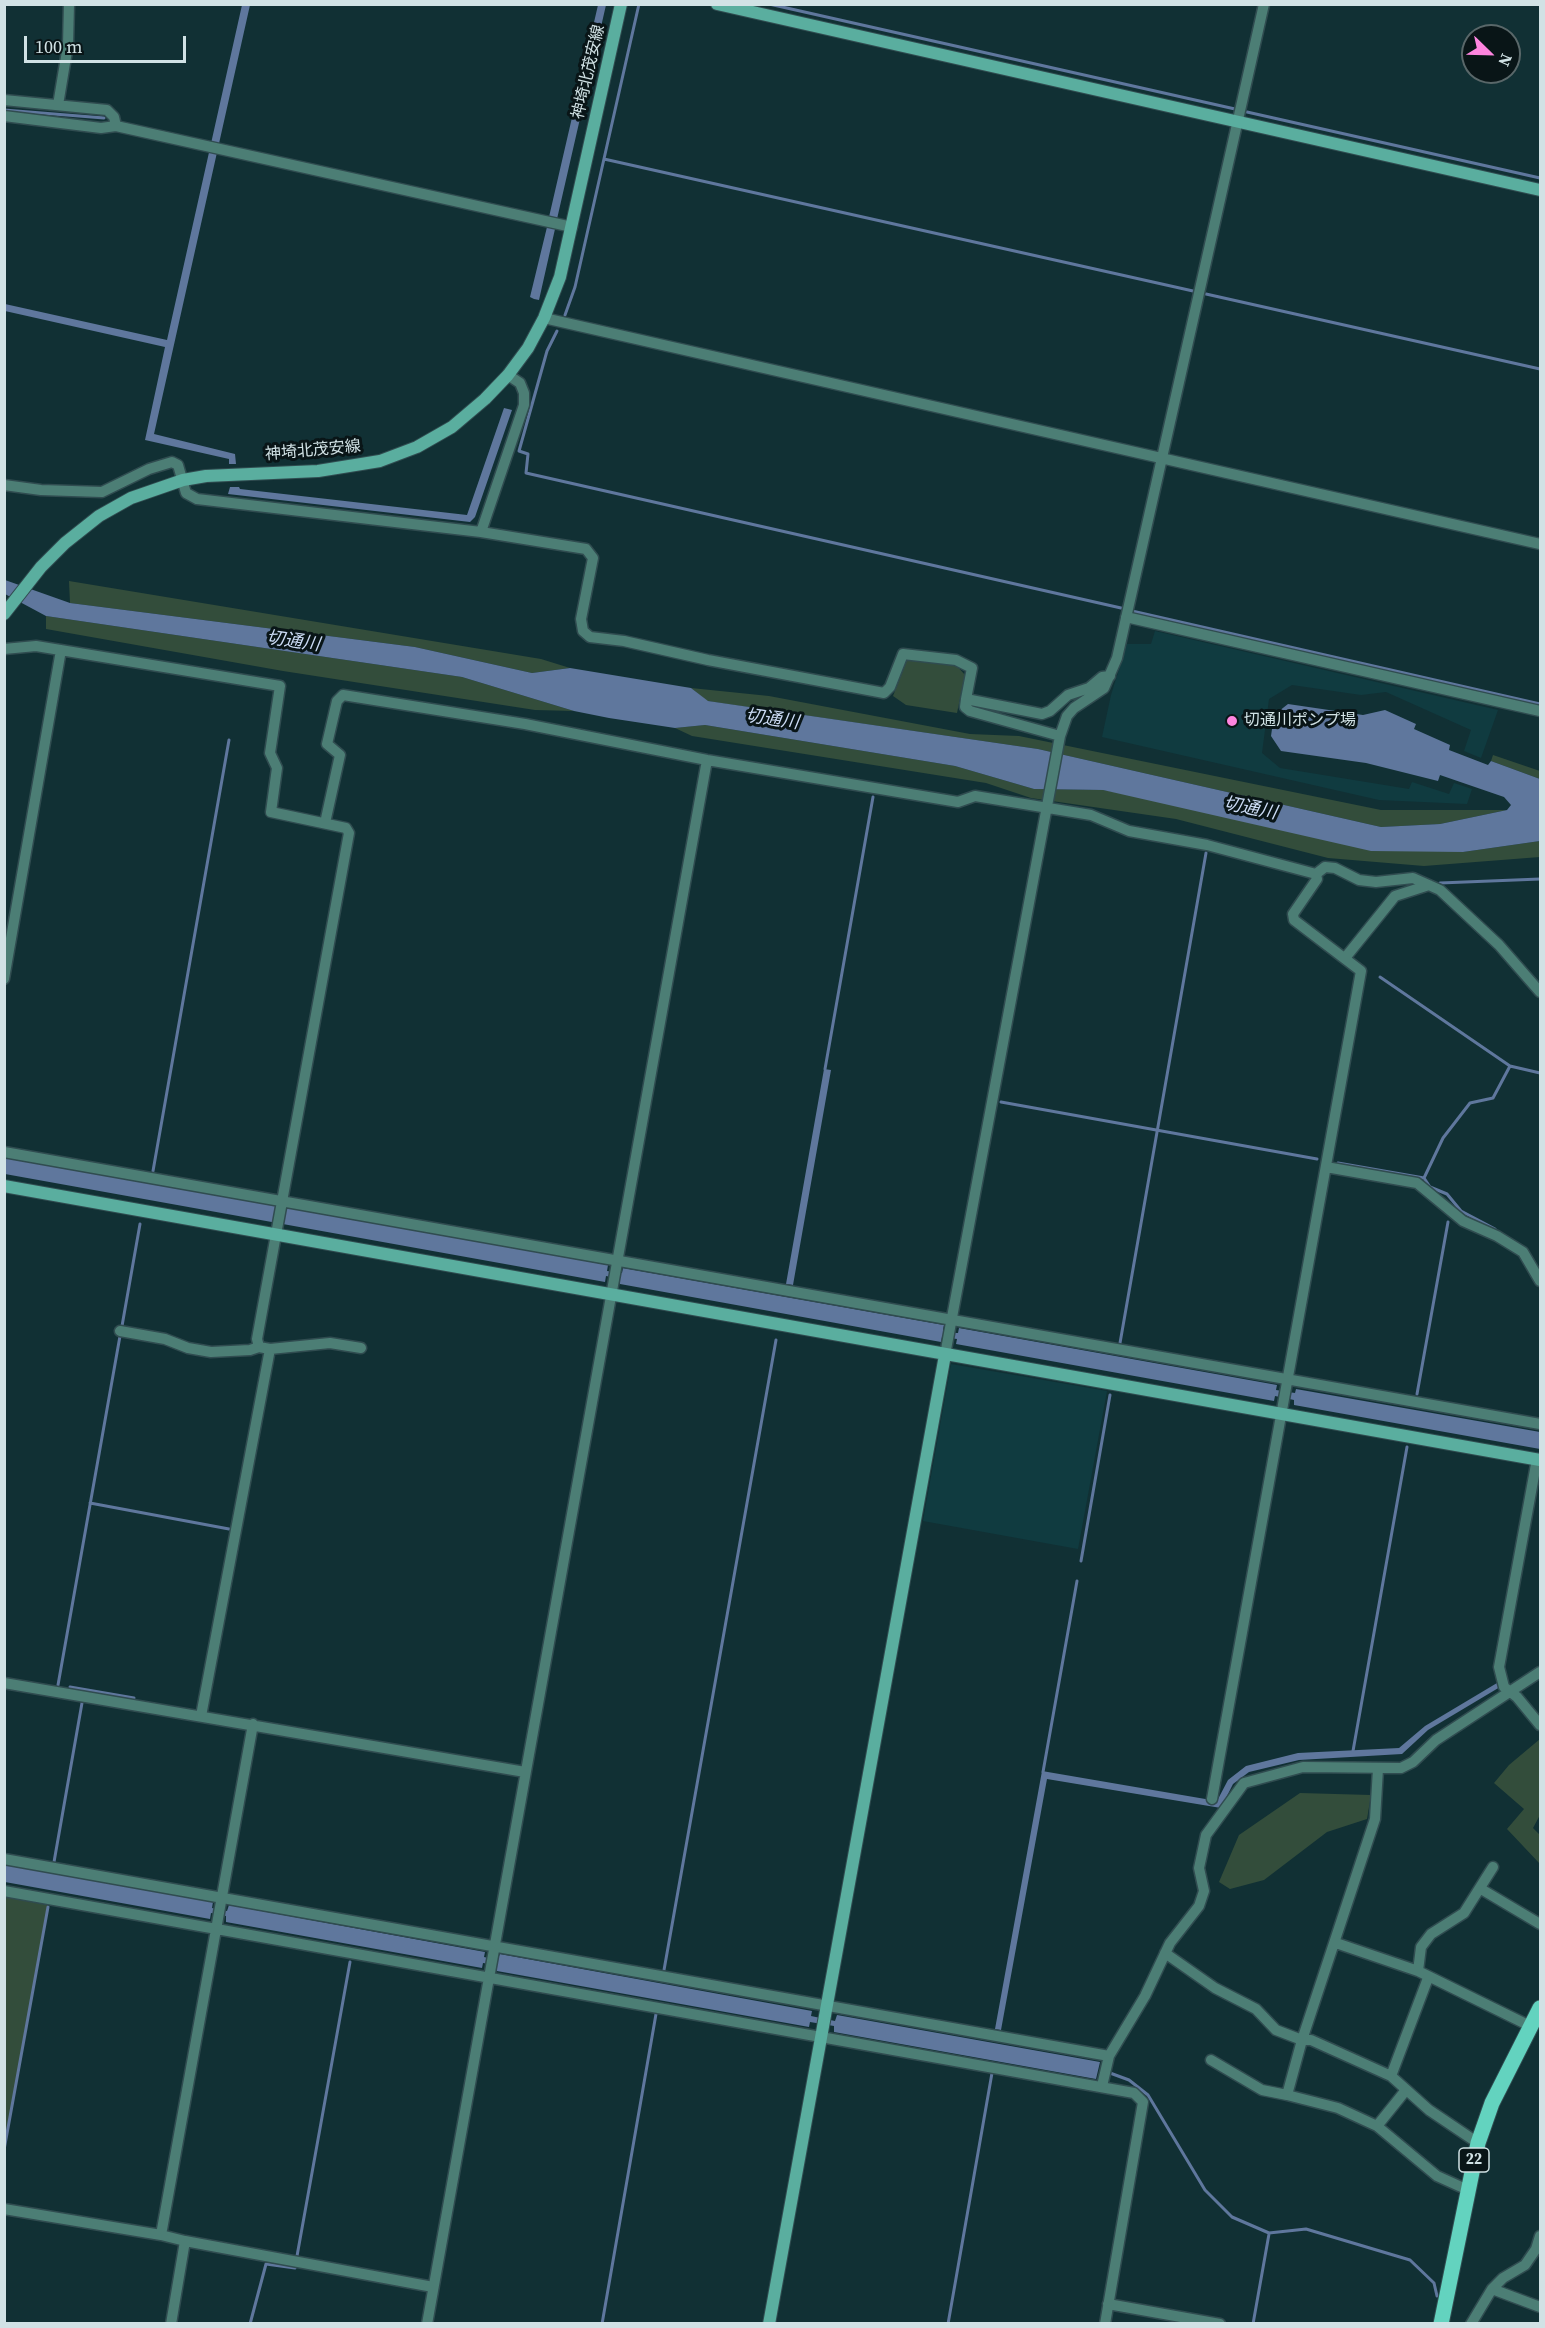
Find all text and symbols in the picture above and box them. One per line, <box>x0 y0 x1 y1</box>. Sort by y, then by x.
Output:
street label: 神埼北茂安線 <box>569 23 609 121</box>
scale bar <box>27 24 189 62</box>
north arrow <box>1461 24 1521 84</box>
text: 100 m <box>35 34 82 59</box>
text: N <box>1493 51 1518 70</box>
street label: 神埼北茂安線 <box>264 437 362 465</box>
water label: 切通川 <box>265 628 321 656</box>
water label: 切通川 <box>744 706 800 734</box>
place label: 切通川ポンプ場 <box>1244 711 1356 731</box>
marker: 切通川ポンプ場 <box>1225 714 1239 728</box>
water label: 切通川 <box>1221 793 1279 825</box>
road number: 22 <box>1459 2148 1489 2172</box>

